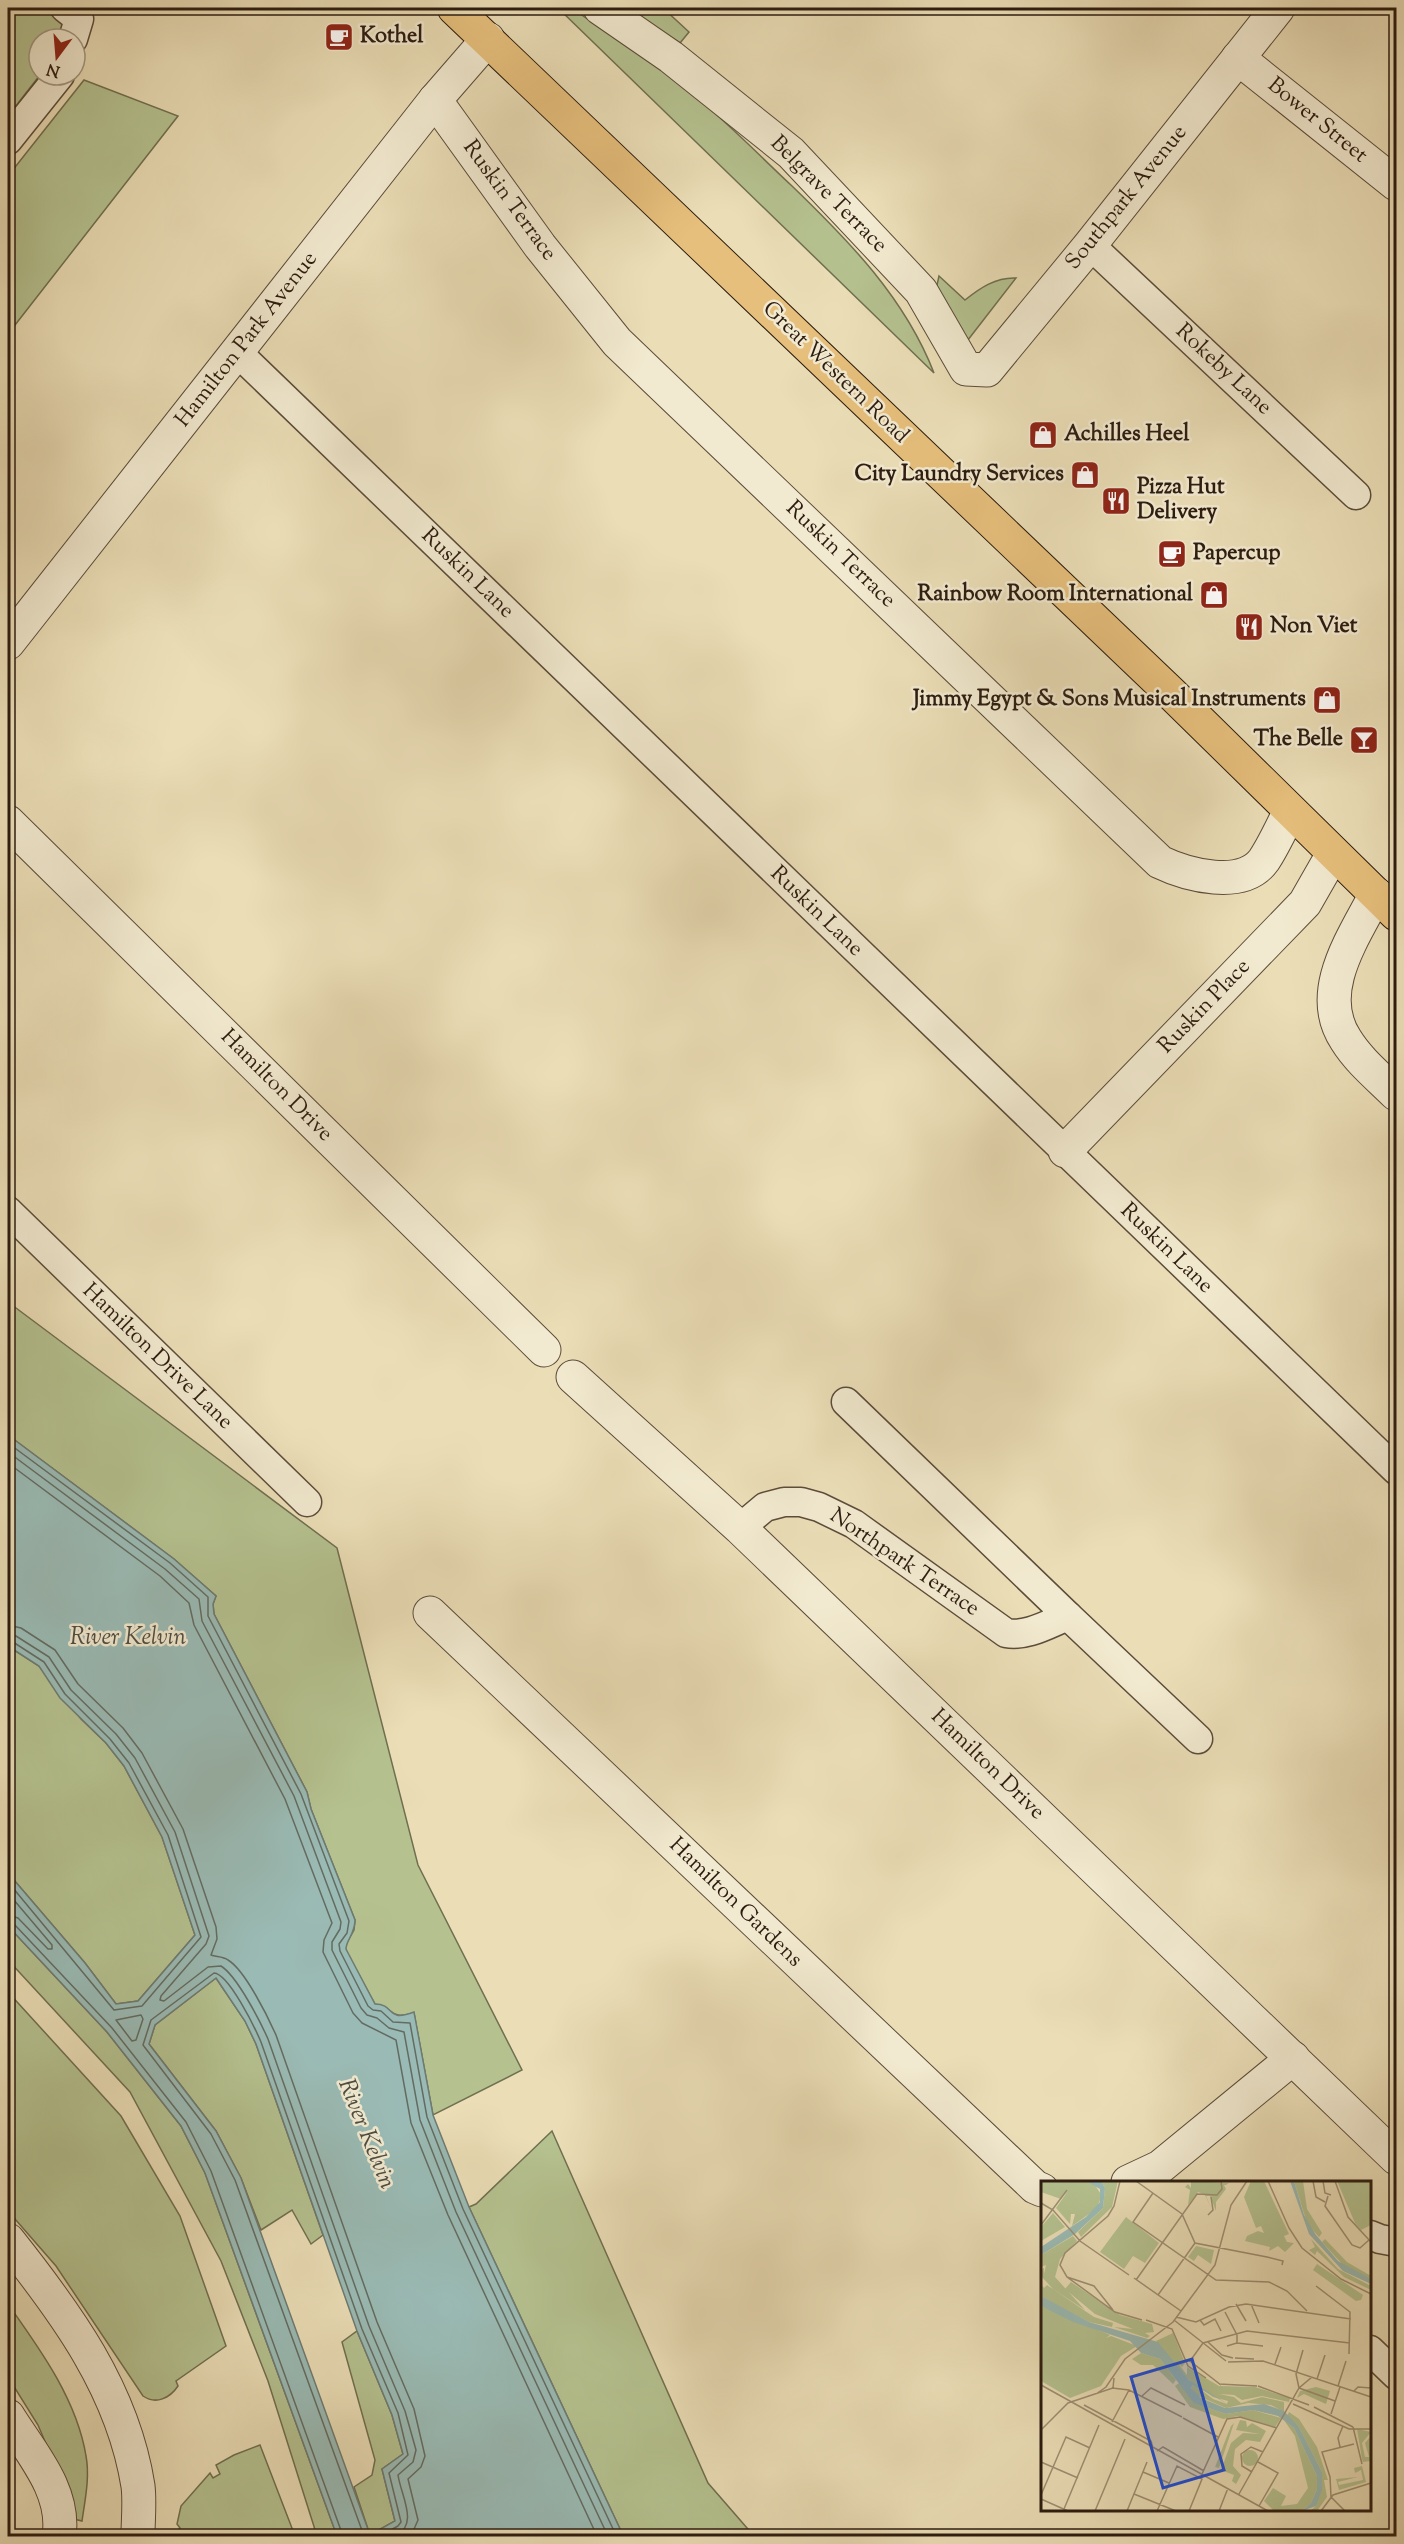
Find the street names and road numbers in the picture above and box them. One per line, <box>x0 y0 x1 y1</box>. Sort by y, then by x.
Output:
street label: Bower Street <box>1260 70 1374 172</box>
street label: Southpark Avenue <box>1058 119 1196 277</box>
street label: Belgrave Terrace <box>762 129 894 261</box>
street label: Ruskin Terrace <box>454 134 564 268</box>
street label: Hamilton Park Avenue <box>168 245 326 435</box>
street label: Great Western Road <box>754 294 916 452</box>
street label: Rokeby Lane <box>1167 317 1279 423</box>
street label: Ruskin Terrace <box>778 494 902 616</box>
street label: Ruskin Lane <box>413 521 521 627</box>
street label: Ruskin Lane <box>762 859 870 965</box>
street label: Ruskin Place <box>1151 952 1259 1062</box>
street label: Hamilton Drive <box>212 1022 340 1150</box>
street label: Ruskin Lane <box>1112 1196 1220 1302</box>
street label: Hamilton Drive Lane <box>74 1276 240 1438</box>
street label: Northpark Terrace <box>823 1501 985 1625</box>
street label: Hamilton Drive <box>923 1702 1051 1828</box>
street label: Hamilton Gardens <box>661 1831 809 1975</box>

